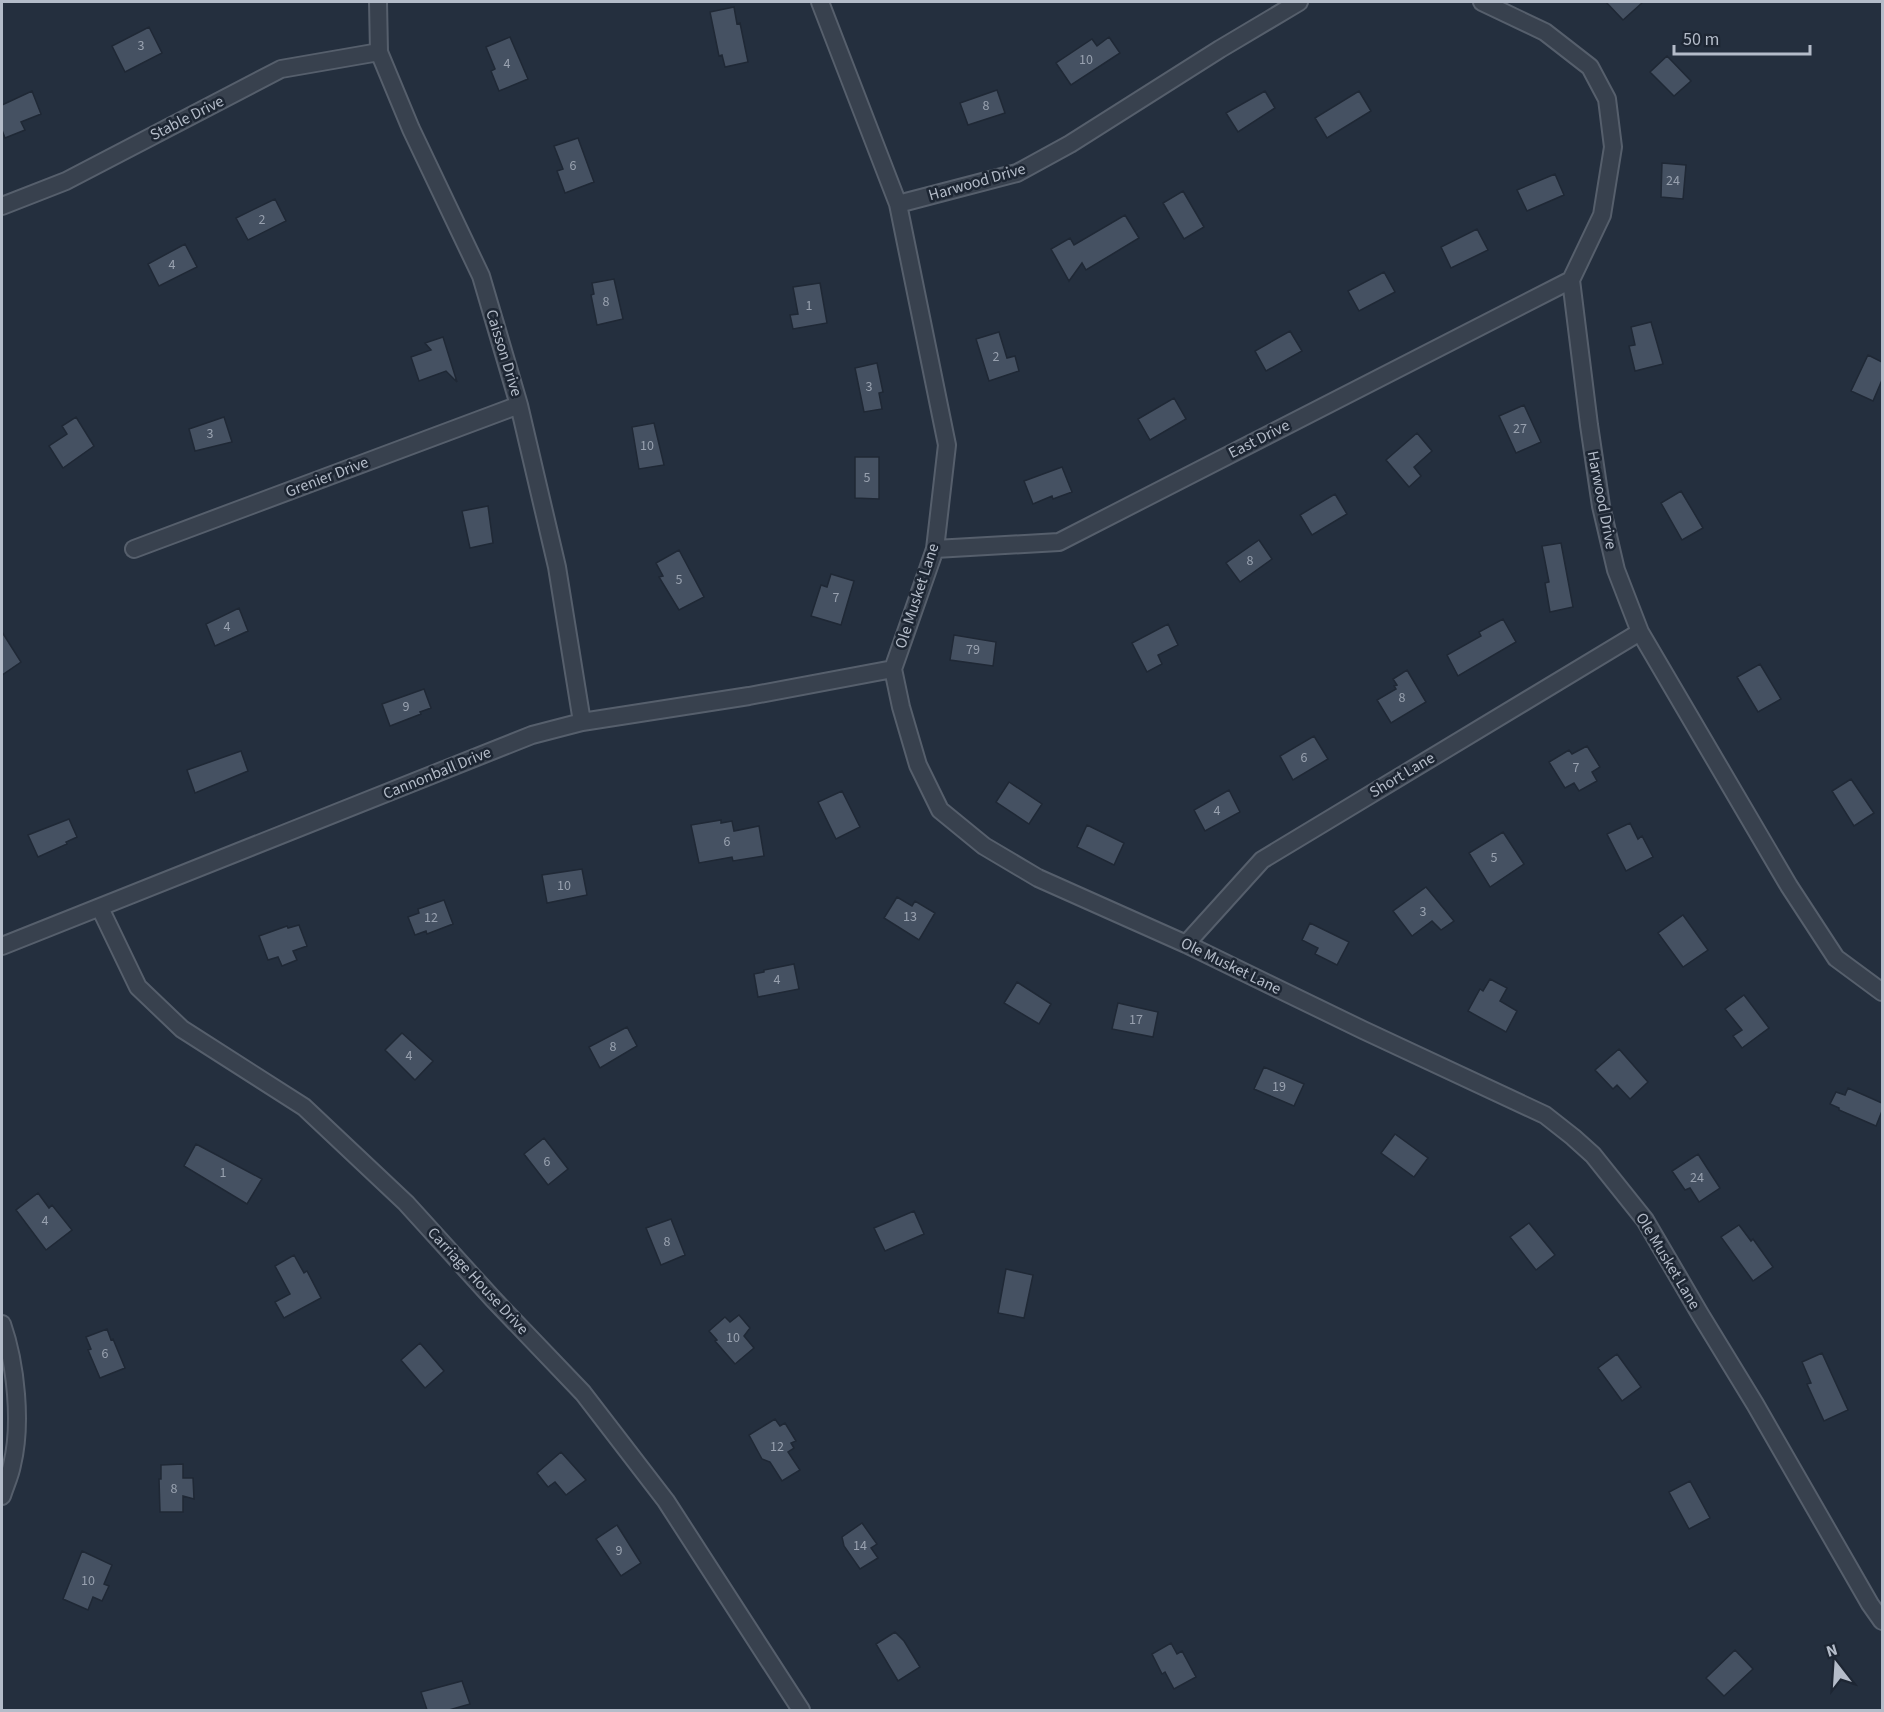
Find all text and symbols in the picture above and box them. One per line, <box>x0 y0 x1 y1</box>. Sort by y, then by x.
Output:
scale bar <box>1674 18 1810 56</box>
text: 50 m <box>1683 27 1719 52</box>
house number: 3 <box>138 36 145 56</box>
house number: 10 <box>1079 50 1093 70</box>
house number: 4 <box>504 54 511 74</box>
street label: Stable Drive <box>146 90 228 146</box>
house number: 8 <box>983 96 990 116</box>
house number: 6 <box>570 156 577 176</box>
street label: Harwood Drive <box>926 158 1028 206</box>
house number: 24 <box>1666 171 1680 191</box>
house number: 2 <box>259 210 266 230</box>
house number: 4 <box>169 255 176 275</box>
house number: 8 <box>603 292 610 312</box>
house number: 1 <box>806 296 813 316</box>
street label: Caisson Drive <box>480 307 528 399</box>
house number: 2 <box>993 347 1000 367</box>
house number: 3 <box>866 377 873 397</box>
street label: East Drive <box>1225 414 1294 464</box>
house number: 27 <box>1513 419 1527 439</box>
house number: 3 <box>207 424 214 444</box>
house number: 10 <box>640 436 654 456</box>
street label: Harwood Drive <box>1582 449 1622 551</box>
street label: Grenier Drive <box>282 451 372 503</box>
house number: 5 <box>864 468 871 488</box>
street label: Ole Musket Lane <box>890 541 944 651</box>
house number: 8 <box>1247 551 1254 571</box>
house number: 5 <box>676 570 683 590</box>
house number: 7 <box>833 588 840 608</box>
house number: 4 <box>224 617 231 637</box>
house number: 79 <box>966 640 980 660</box>
house number: 8 <box>1399 688 1406 708</box>
house number: 9 <box>403 697 410 717</box>
street label: Cannonball Drive <box>380 741 494 805</box>
street label: Short Lane <box>1365 747 1439 803</box>
house number: 6 <box>1301 748 1308 768</box>
house number: 7 <box>1573 758 1580 778</box>
house number: 4 <box>1214 801 1221 821</box>
house number: 6 <box>724 832 731 852</box>
house number: 5 <box>1491 848 1498 868</box>
house number: 10 <box>557 876 571 896</box>
house number: 3 <box>1420 902 1427 922</box>
house number: 13 <box>903 907 917 927</box>
house number: 12 <box>424 908 438 928</box>
street label: Ole Musket Lane <box>1177 932 1285 1000</box>
house number: 4 <box>774 970 781 990</box>
house number: 17 <box>1129 1010 1143 1030</box>
house number: 8 <box>610 1037 617 1057</box>
house number: 4 <box>406 1046 413 1066</box>
house number: 19 <box>1272 1077 1286 1097</box>
house number: 6 <box>544 1152 551 1172</box>
house number: 1 <box>220 1163 227 1183</box>
house number: 24 <box>1690 1168 1704 1188</box>
street label: Ole Musket Lane <box>1630 1208 1706 1314</box>
house number: 4 <box>42 1211 49 1231</box>
street label: Carriage House Drive <box>422 1222 534 1340</box>
house number: 8 <box>664 1232 671 1252</box>
house number: 10 <box>726 1328 740 1348</box>
house number: 6 <box>102 1344 109 1364</box>
house number: 12 <box>770 1437 784 1457</box>
house number: 8 <box>171 1479 178 1499</box>
house number: 14 <box>853 1536 867 1556</box>
house number: 9 <box>616 1541 623 1561</box>
house number: 10 <box>81 1571 95 1591</box>
north arrow <box>1806 1634 1866 1694</box>
text: N <box>1824 1639 1840 1663</box>

